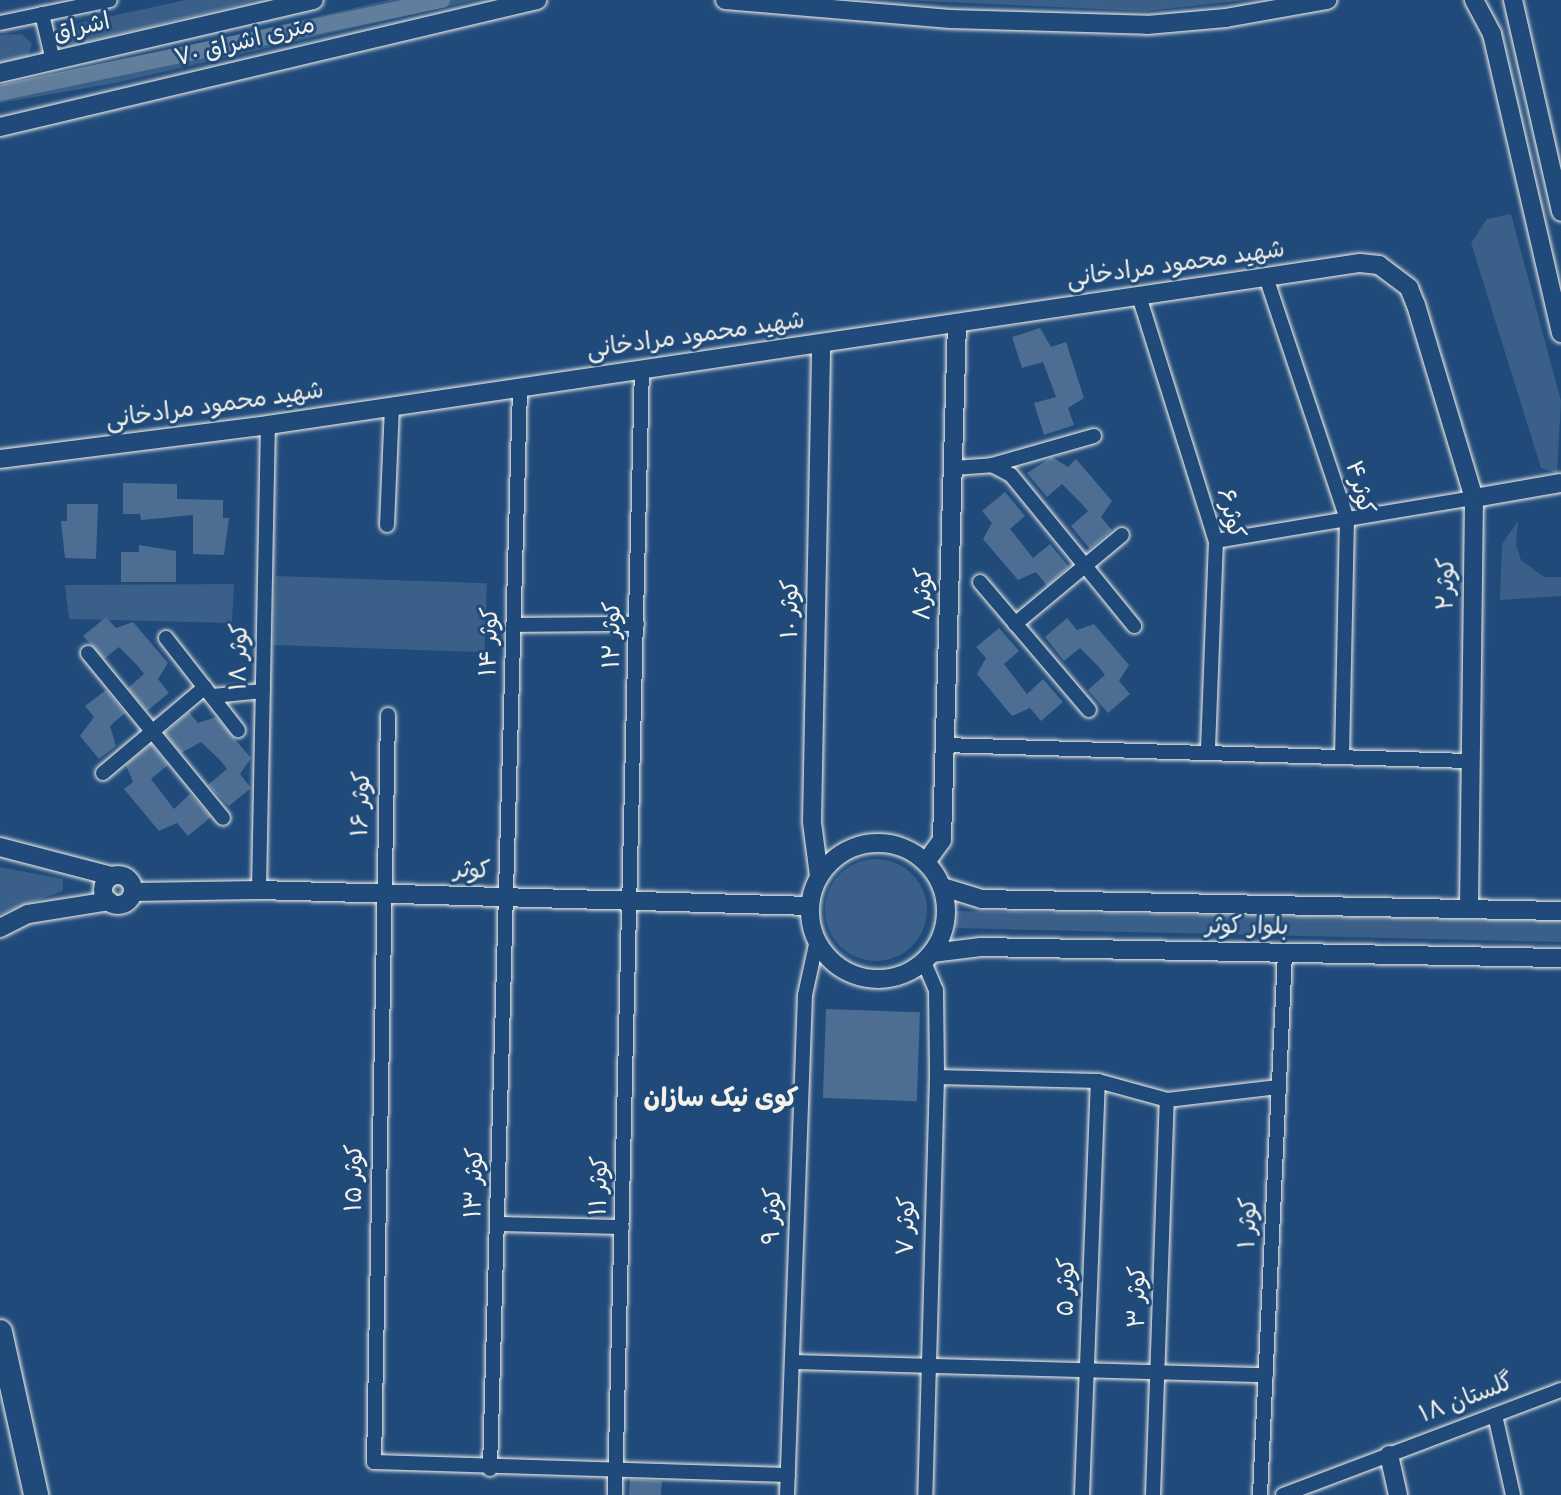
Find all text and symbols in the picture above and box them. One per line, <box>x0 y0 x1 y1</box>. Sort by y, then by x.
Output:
street label: اشراق <box>51 8 113 50</box>
street label: ۷۰ متری اشراق <box>172 12 318 74</box>
street label: شهید محمود مرادخانی <box>1065 236 1287 296</box>
street label: شهید محمود مرادخانی <box>585 307 807 367</box>
street label: شهید محمود مرادخانی <box>104 377 326 437</box>
street label: کوثر۴ <box>1337 458 1379 518</box>
street label: کوثر۶ <box>1209 486 1249 542</box>
street label: کوثر۲ <box>1433 557 1463 611</box>
street label: کوثر۸ <box>910 567 940 621</box>
street label: کوثر ۱۰ <box>777 579 807 639</box>
street label: کوثر ۱۲ <box>599 601 629 669</box>
street label: کوثر ۱۴ <box>475 607 507 677</box>
street label: کوثر ۱۸ <box>226 623 256 691</box>
street label: کوثر ۱۶ <box>347 771 379 837</box>
street label: کوثر <box>453 857 491 887</box>
street label: بلوار کوثر <box>1205 913 1289 943</box>
district label: کوی نیک سازان <box>644 1085 798 1117</box>
street label: ۱۵ کوثر <box>341 1144 371 1212</box>
street label: کوثر ۱۳ <box>460 1147 492 1219</box>
street label: کوثر ۱۱ <box>586 1156 616 1216</box>
street label: کوثر ۹ <box>759 1187 789 1245</box>
street label: کوثر ۷ <box>893 1196 923 1256</box>
street label: کوثر ۱ <box>1235 1197 1265 1249</box>
street label: کوثر ۵ <box>1053 1257 1083 1317</box>
street label: کوثر ۳ <box>1124 1266 1154 1328</box>
street label: گلستان ۱۸ <box>1416 1369 1518 1431</box>

